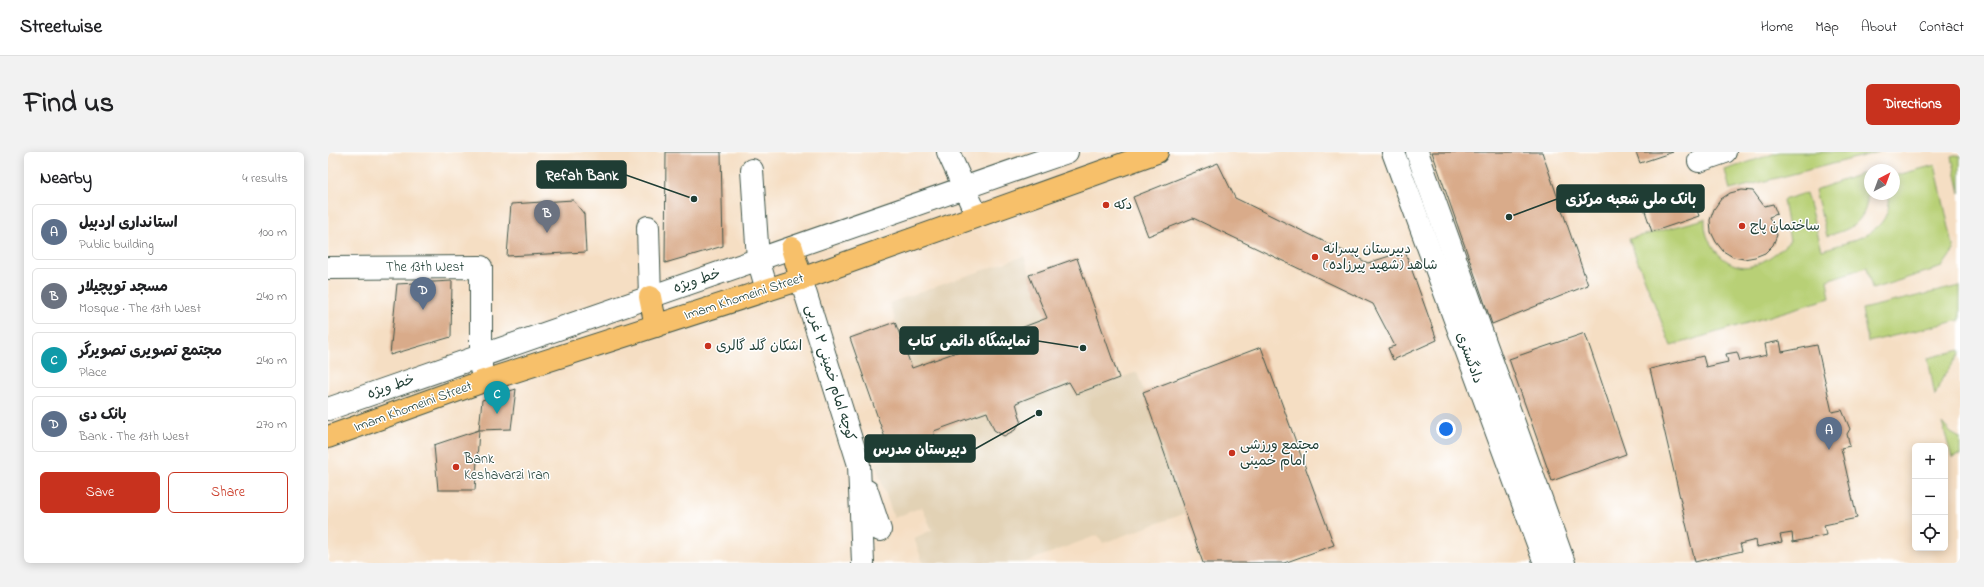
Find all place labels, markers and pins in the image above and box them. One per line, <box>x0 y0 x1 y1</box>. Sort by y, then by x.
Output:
callout: Refah Bank <box>537 161 626 188</box>
callout: بانک ملی شعبه مرکزی <box>1557 185 1704 212</box>
place label: دکه <box>1114 195 1132 216</box>
pin: B <box>534 200 560 233</box>
marker: دکه <box>1101 200 1111 210</box>
place label: ساختمان پاج <box>1750 216 1820 237</box>
marker: ساختمان پاج <box>1737 221 1747 231</box>
place label: دبیرستان پسرانه شاهد (شهید پیرزاده) <box>1323 239 1438 276</box>
marker: دبیرستان پسرانه شاهد (شهید پیرزاده) <box>1310 252 1320 262</box>
pin: D <box>410 277 436 310</box>
callout: نمایشگاه دائمی کتاب <box>900 327 1038 354</box>
place label: اشکان گلد گالری <box>716 336 802 357</box>
marker: اشکان گلد گالری <box>703 341 713 351</box>
pin: C <box>484 381 510 414</box>
pin: A <box>1816 417 1842 450</box>
callout: دبیرستان مدرس <box>865 435 975 462</box>
place label: مجتمع ورزشی امام خمینی <box>1240 435 1319 472</box>
marker: مجتمع ورزشی امام خمینی <box>1227 448 1237 458</box>
place label: Bank Keshavarzi Iran <box>463 449 550 486</box>
marker: Bank Keshavarzi Iran <box>451 462 461 472</box>

